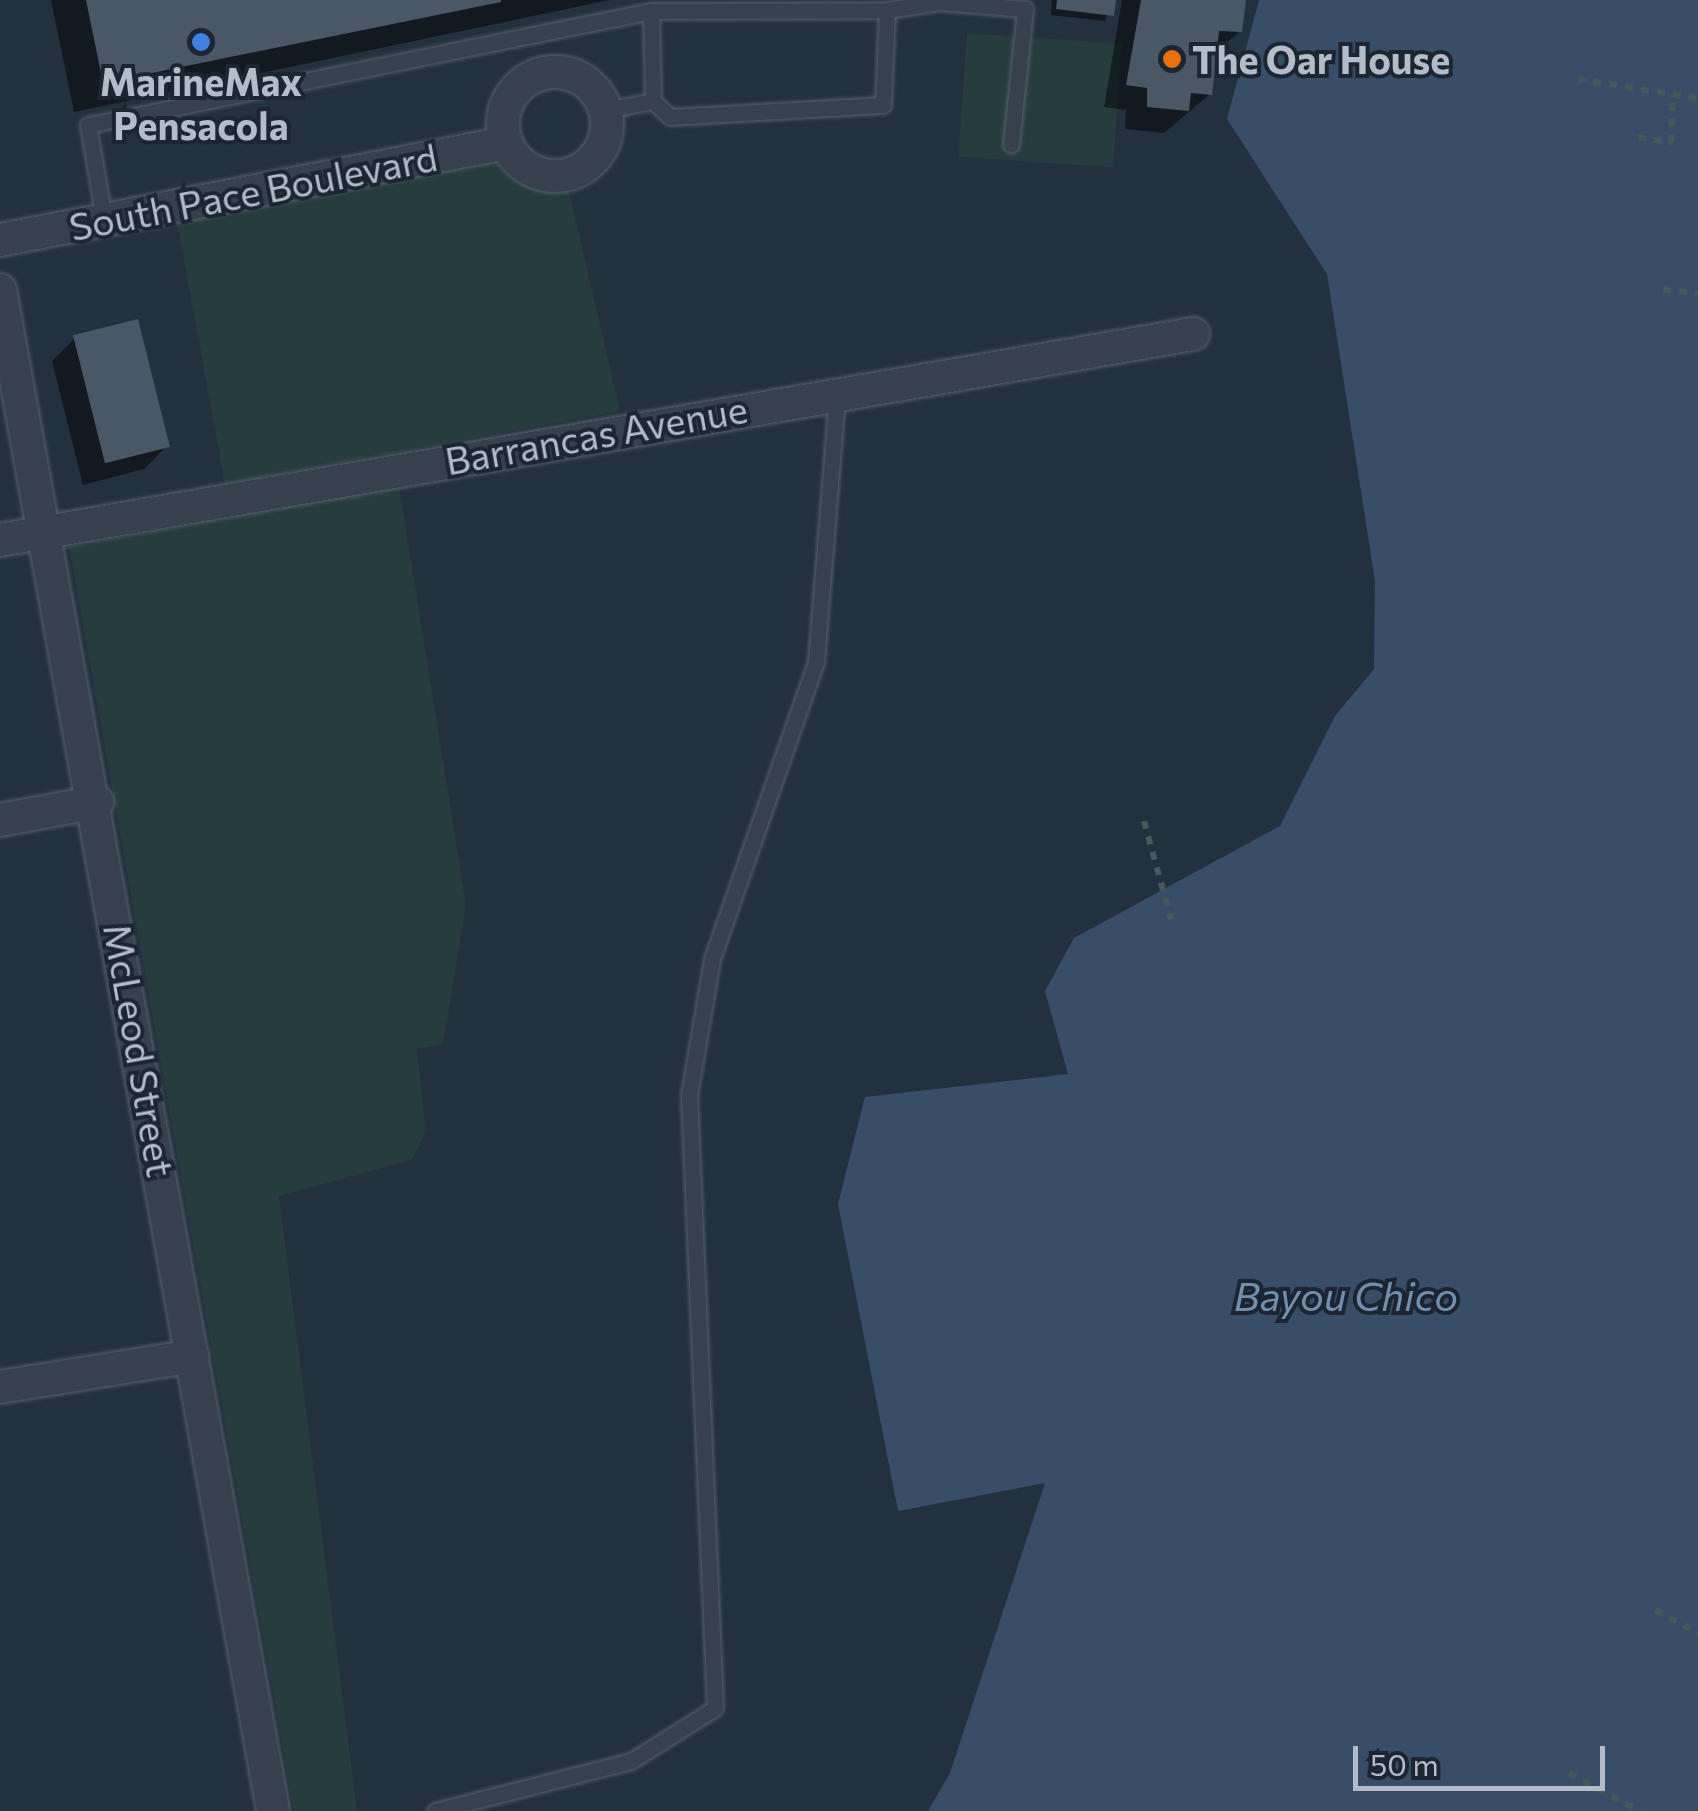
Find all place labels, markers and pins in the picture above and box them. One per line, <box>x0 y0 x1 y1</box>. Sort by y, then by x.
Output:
marker: MarineMax Pensacola <box>190 31 212 53</box>
place label: The Oar House <box>1192 36 1450 82</box>
marker: The Oar House <box>1161 48 1183 70</box>
place label: MarineMax Pensacola <box>100 58 302 147</box>

